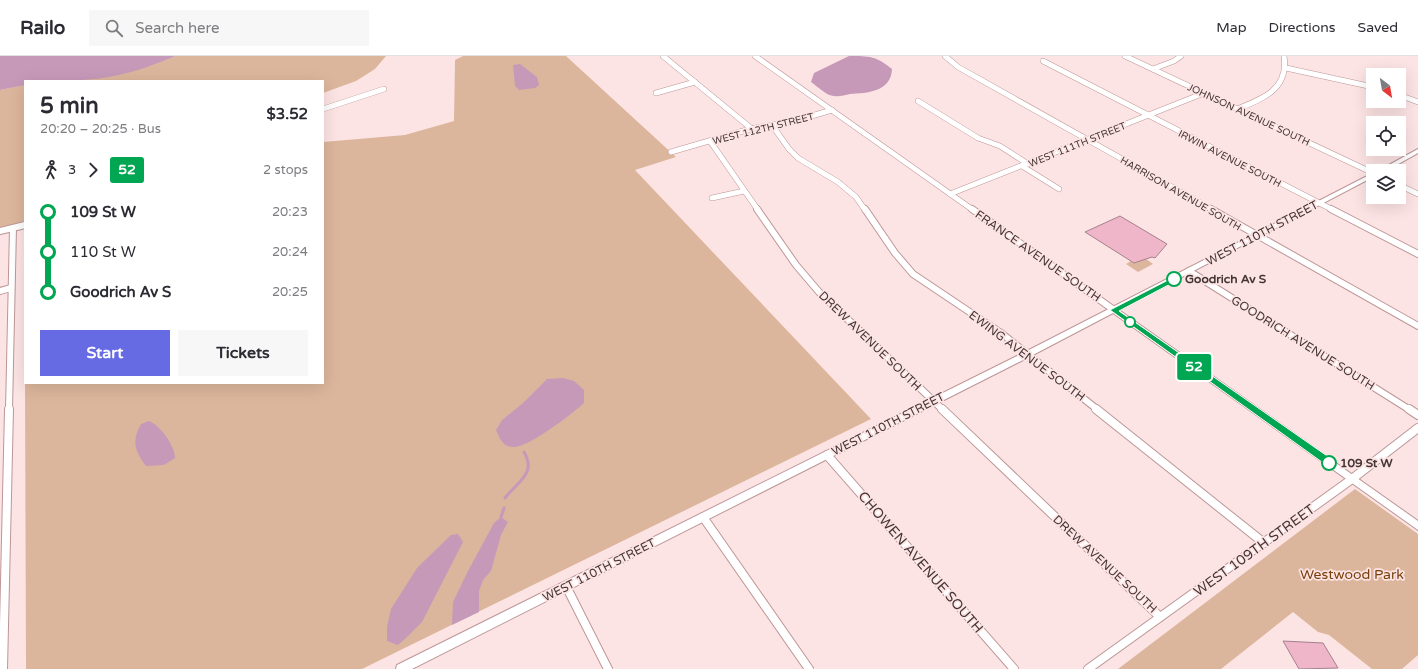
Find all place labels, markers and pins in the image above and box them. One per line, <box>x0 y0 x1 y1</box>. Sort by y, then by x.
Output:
marker: Goodrich Av S <box>1166 271 1182 287</box>
place label: Goodrich Av S <box>1185 272 1267 286</box>
unlabelled marker <box>1124 316 1136 328</box>
marker: 109 St W <box>1321 455 1337 471</box>
place label: 109 St W <box>1340 456 1394 470</box>

